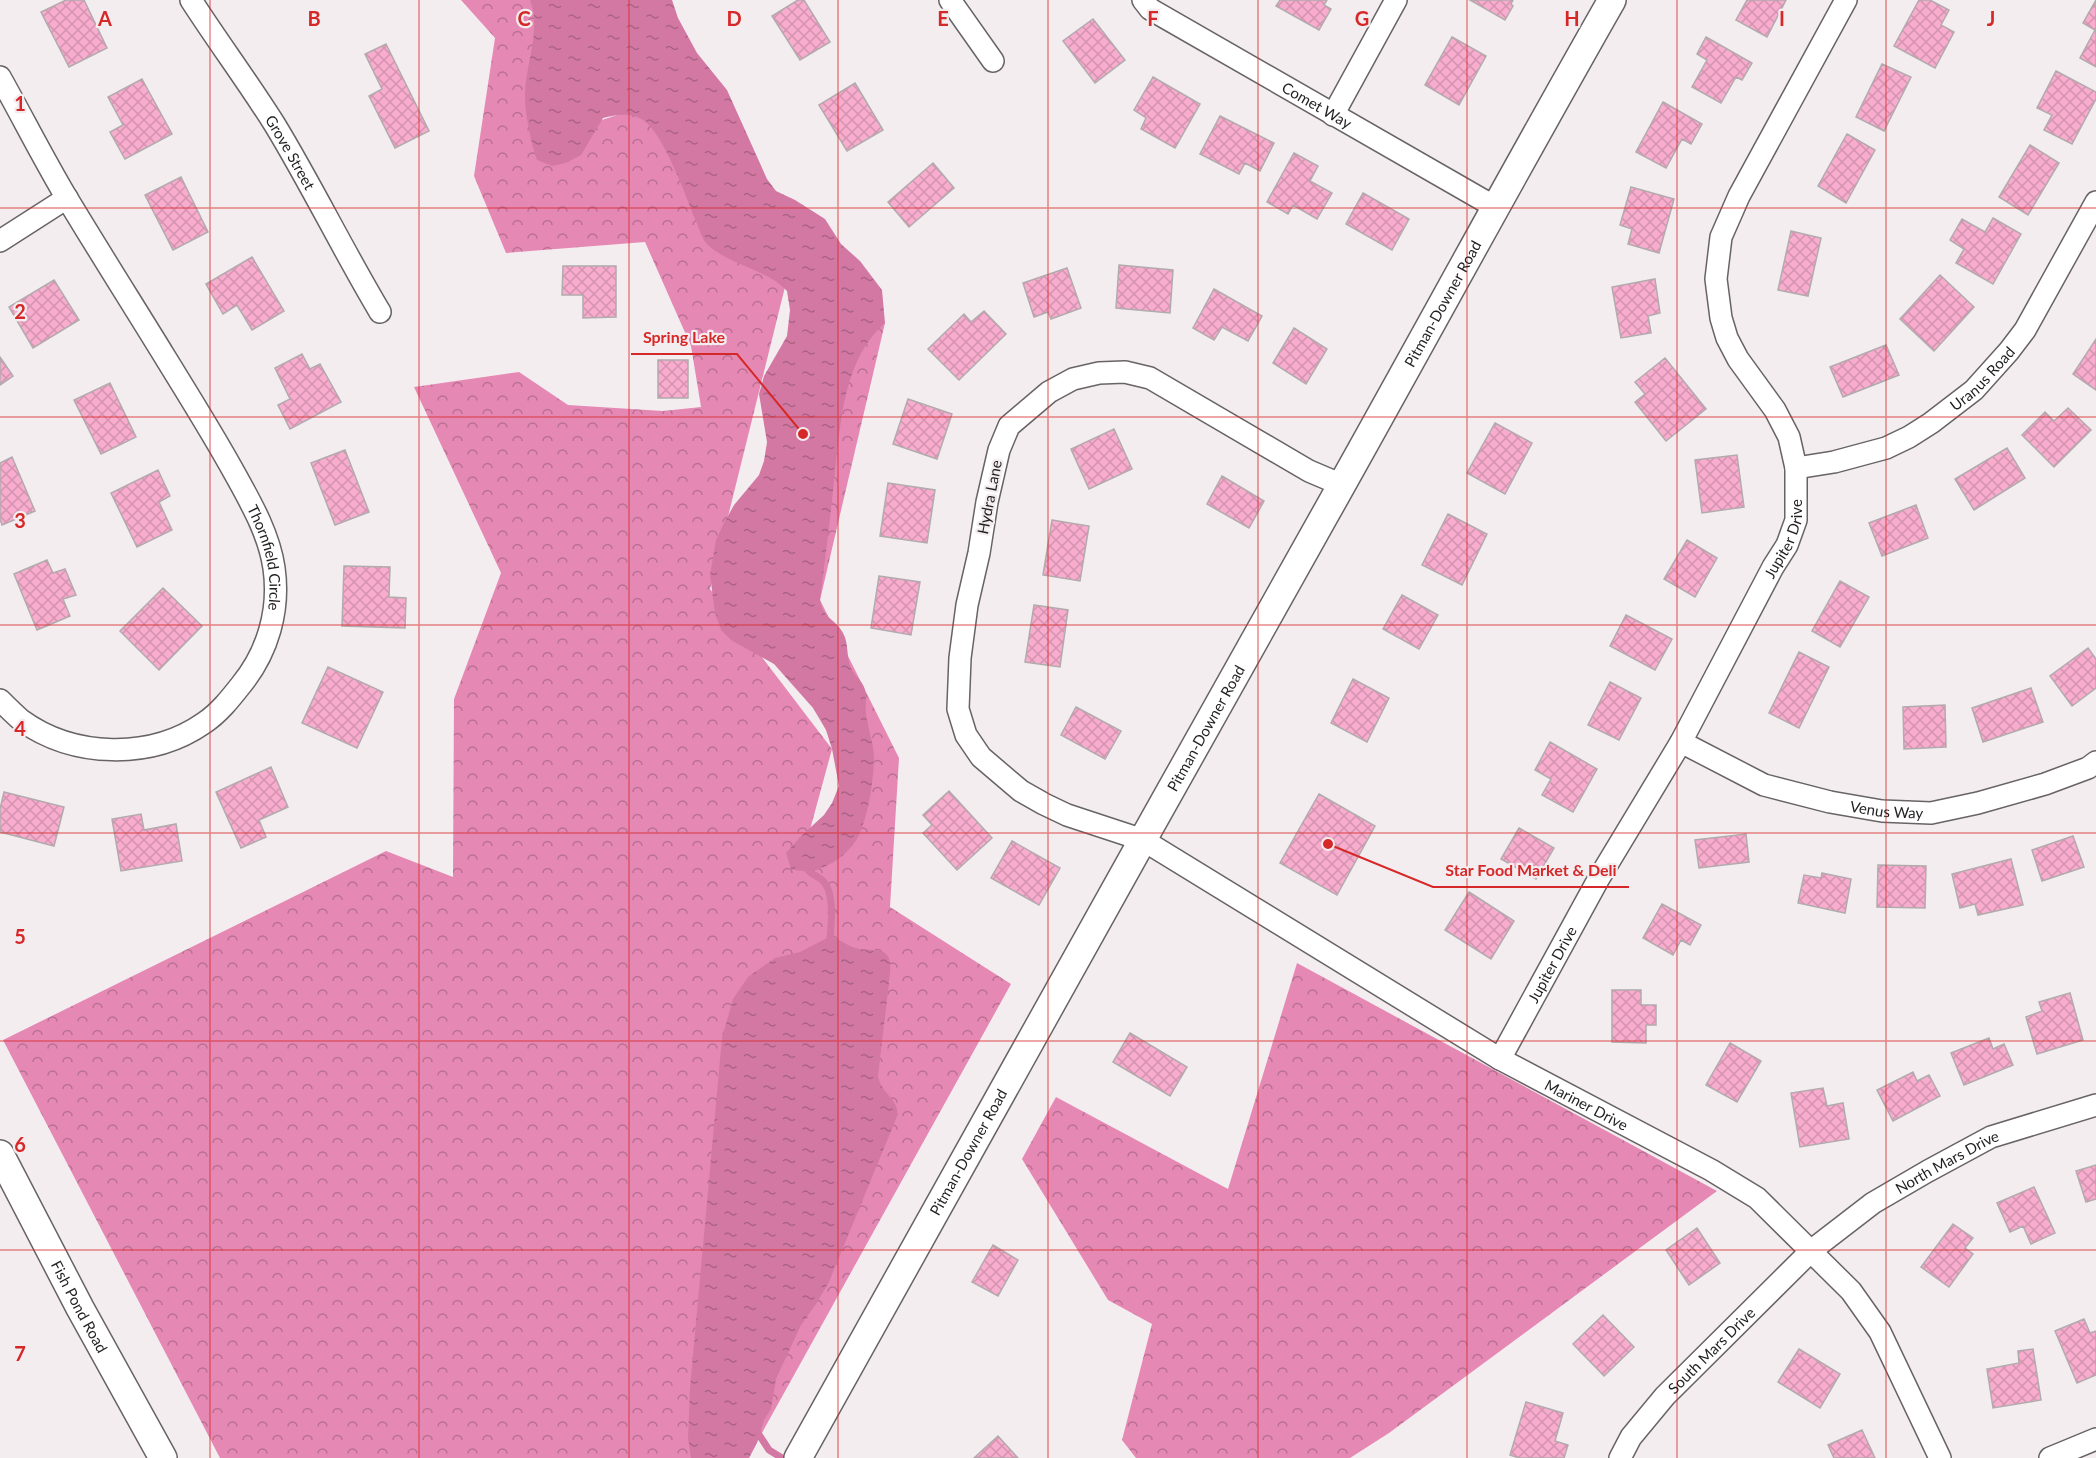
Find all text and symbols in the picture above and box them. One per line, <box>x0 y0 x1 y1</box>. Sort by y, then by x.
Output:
text: A <box>97 6 112 30</box>
text: B <box>307 6 321 30</box>
text: C <box>517 6 531 30</box>
text: D <box>726 6 742 30</box>
text: E <box>937 6 949 30</box>
text: F <box>1147 6 1159 30</box>
text: G <box>1355 6 1369 30</box>
text: H <box>1564 6 1580 30</box>
text: I <box>1779 6 1785 30</box>
text: J <box>1987 6 1995 30</box>
street label: Comet Way <box>1279 78 1355 132</box>
text: 1 <box>14 91 26 115</box>
street label: Grove Street <box>262 112 319 193</box>
street label: Pitman-Downer Road <box>1400 237 1485 370</box>
text: 2 <box>14 299 26 323</box>
callout: Spring Lake <box>631 320 737 354</box>
text: Spring Lake <box>643 327 726 346</box>
street label: Uranus Road <box>1946 342 2018 414</box>
street label: Hydra Lane <box>973 458 1005 536</box>
street label: Jupiter Drive <box>1760 499 1805 581</box>
street label: Thornfield Circle <box>244 502 285 612</box>
text: 3 <box>14 508 26 532</box>
street label: Pitman-Downer Road <box>1163 662 1248 794</box>
text: 4 <box>14 716 26 740</box>
street label: Venus Way <box>1849 797 1924 822</box>
callout: Star Food Market & Deli <box>1433 853 1629 887</box>
text: Star Food Market & Deli <box>1445 860 1617 879</box>
street label: Jupiter Drive <box>1524 923 1580 1006</box>
text: 5 <box>14 924 26 948</box>
street label: Mariner Drive <box>1542 1075 1631 1134</box>
street label: Pitman-Downer Road <box>925 1086 1010 1218</box>
street label: North Mars Drive <box>1892 1126 2001 1197</box>
text: 6 <box>14 1132 26 1156</box>
street label: Fish Pond Road <box>48 1257 112 1356</box>
street label: South Mars Drive <box>1664 1303 1758 1397</box>
text: 7 <box>14 1341 26 1365</box>

